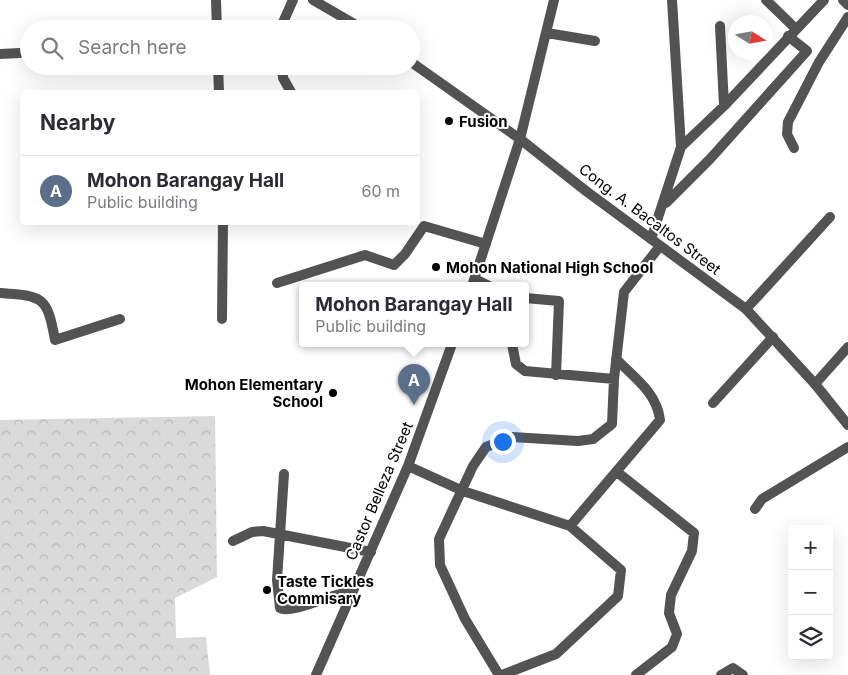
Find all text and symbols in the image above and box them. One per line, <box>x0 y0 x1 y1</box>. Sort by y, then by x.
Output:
north arrow <box>728 15 773 60</box>
search box <box>20 20 420 75</box>
icon: search <box>38 34 66 62</box>
text: Search here <box>78 36 187 59</box>
text: Nearby <box>40 110 115 135</box>
place label: Fusion <box>459 112 508 131</box>
marker: Fusion <box>443 115 455 127</box>
street label: Cong. A. Bacaltos Street <box>575 159 725 279</box>
text: Mohon Barangay Hall <box>87 169 284 192</box>
text: A <box>50 181 62 201</box>
text: 60 m <box>361 181 400 201</box>
text: Public building <box>87 192 198 212</box>
place label: Mohon National High School <box>446 258 653 277</box>
marker: Mohon National High School <box>430 261 442 273</box>
popup <box>299 282 529 347</box>
text: Mohon Barangay Hall <box>315 293 513 316</box>
text: Public building <box>315 316 426 336</box>
pin: A <box>398 364 430 405</box>
place label: Mohon Elementary School <box>185 375 323 411</box>
marker: Mohon Elementary School <box>327 387 339 399</box>
street label: Castor Belleza Street <box>341 419 417 563</box>
your location <box>490 429 516 455</box>
map controls <box>788 525 833 660</box>
button: + <box>788 525 833 570</box>
button: − <box>788 570 833 615</box>
place label: Taste Tickles Commisary <box>277 572 374 608</box>
marker: Taste Tickles Commisary <box>261 584 273 596</box>
button: layers <box>788 615 833 660</box>

